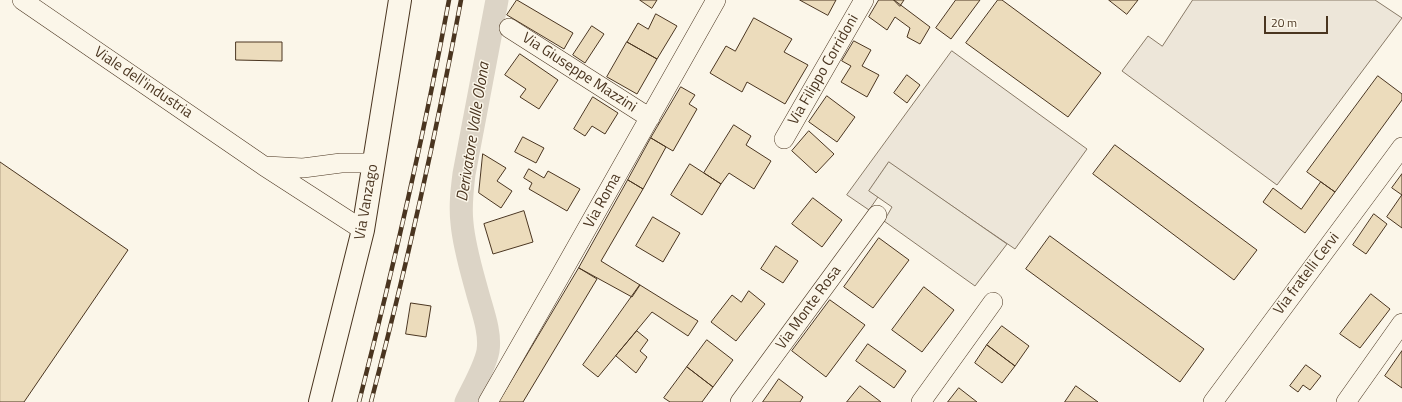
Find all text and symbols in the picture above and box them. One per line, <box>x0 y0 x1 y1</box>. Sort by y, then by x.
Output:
scale bar <box>1266 8 1330 34</box>
street label: Via Filippo Corridoni <box>785 12 863 128</box>
text: 20 m <box>1271 13 1297 32</box>
street label: Via Giuseppe Mazzini <box>518 29 640 117</box>
street label: Viale dell'industria <box>90 43 196 123</box>
water label: Derivatore Valle Olona <box>454 61 494 203</box>
street label: Via Vanzago <box>351 163 383 241</box>
street label: Via Roma <box>581 170 625 232</box>
street label: Via fratelli Cervi <box>1270 229 1344 319</box>
street label: Via Monte Rosa <box>773 263 845 353</box>

